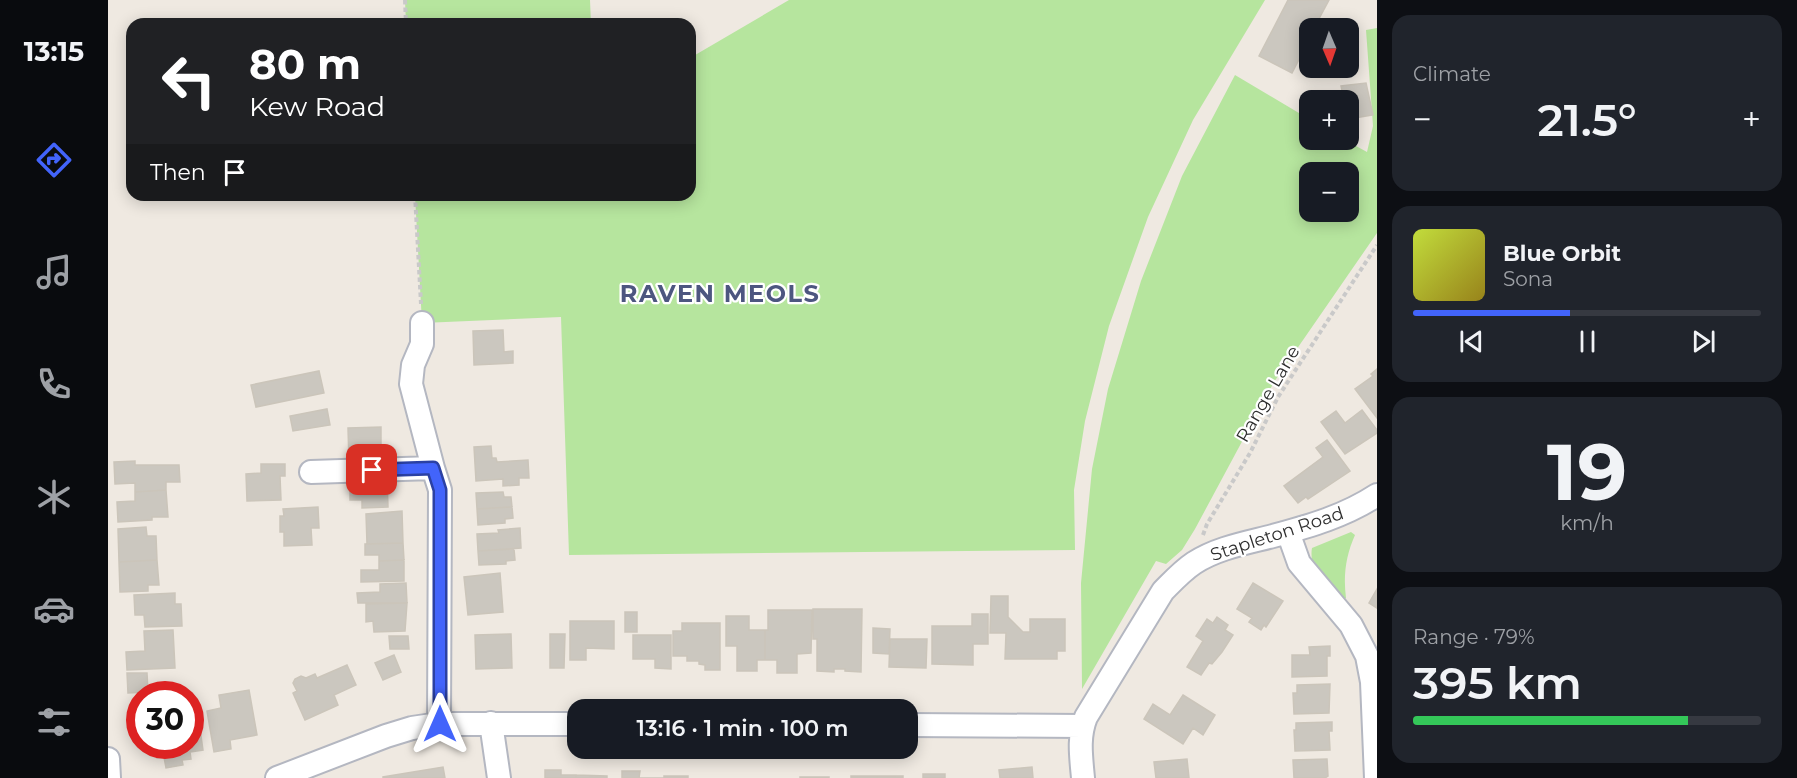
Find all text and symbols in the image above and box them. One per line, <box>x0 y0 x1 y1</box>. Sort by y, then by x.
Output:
north arrow <box>1299 18 1359 78</box>
map controls <box>1299 18 1359 222</box>
text: 13:15 <box>24 35 84 68</box>
text: 80 m <box>249 38 361 90</box>
icon: left <box>150 42 228 120</box>
text: Climate <box>1413 62 1491 86</box>
text: Kew Road <box>249 90 385 123</box>
button: + <box>1299 90 1359 150</box>
text: 21.5° <box>1537 92 1637 147</box>
text: − <box>1413 99 1432 139</box>
text: + <box>1742 99 1761 139</box>
icon: directions <box>33 139 75 181</box>
icon: arrive <box>218 156 251 189</box>
text: Then <box>150 159 206 186</box>
button: − <box>1299 162 1359 222</box>
text: Blue Orbit <box>1503 240 1621 267</box>
icon: music <box>33 251 75 293</box>
text: Sona <box>1503 267 1553 291</box>
district label: RAVEN MEOLS <box>620 279 820 308</box>
icon: previous <box>1455 325 1488 358</box>
icon: pause <box>1571 325 1604 358</box>
icon: next <box>1687 325 1720 358</box>
street label: Range Lane <box>1231 342 1305 446</box>
icon: phone <box>33 363 75 405</box>
text: 19 <box>1547 424 1627 520</box>
pin <box>346 444 397 495</box>
icon: arrive <box>355 453 388 486</box>
icon: climate <box>33 476 75 518</box>
street label: Stapleton Road <box>1208 502 1346 566</box>
text: km/h <box>1560 511 1614 535</box>
icon: car <box>33 588 75 630</box>
text: Range · 79% <box>1413 625 1535 649</box>
text: 395 km <box>1413 655 1582 710</box>
speed limit sign: 30 <box>126 681 204 759</box>
position arrow <box>408 692 472 756</box>
icon: filters <box>33 701 75 743</box>
text: 13:16 · 1 min · 100 m <box>637 715 848 742</box>

